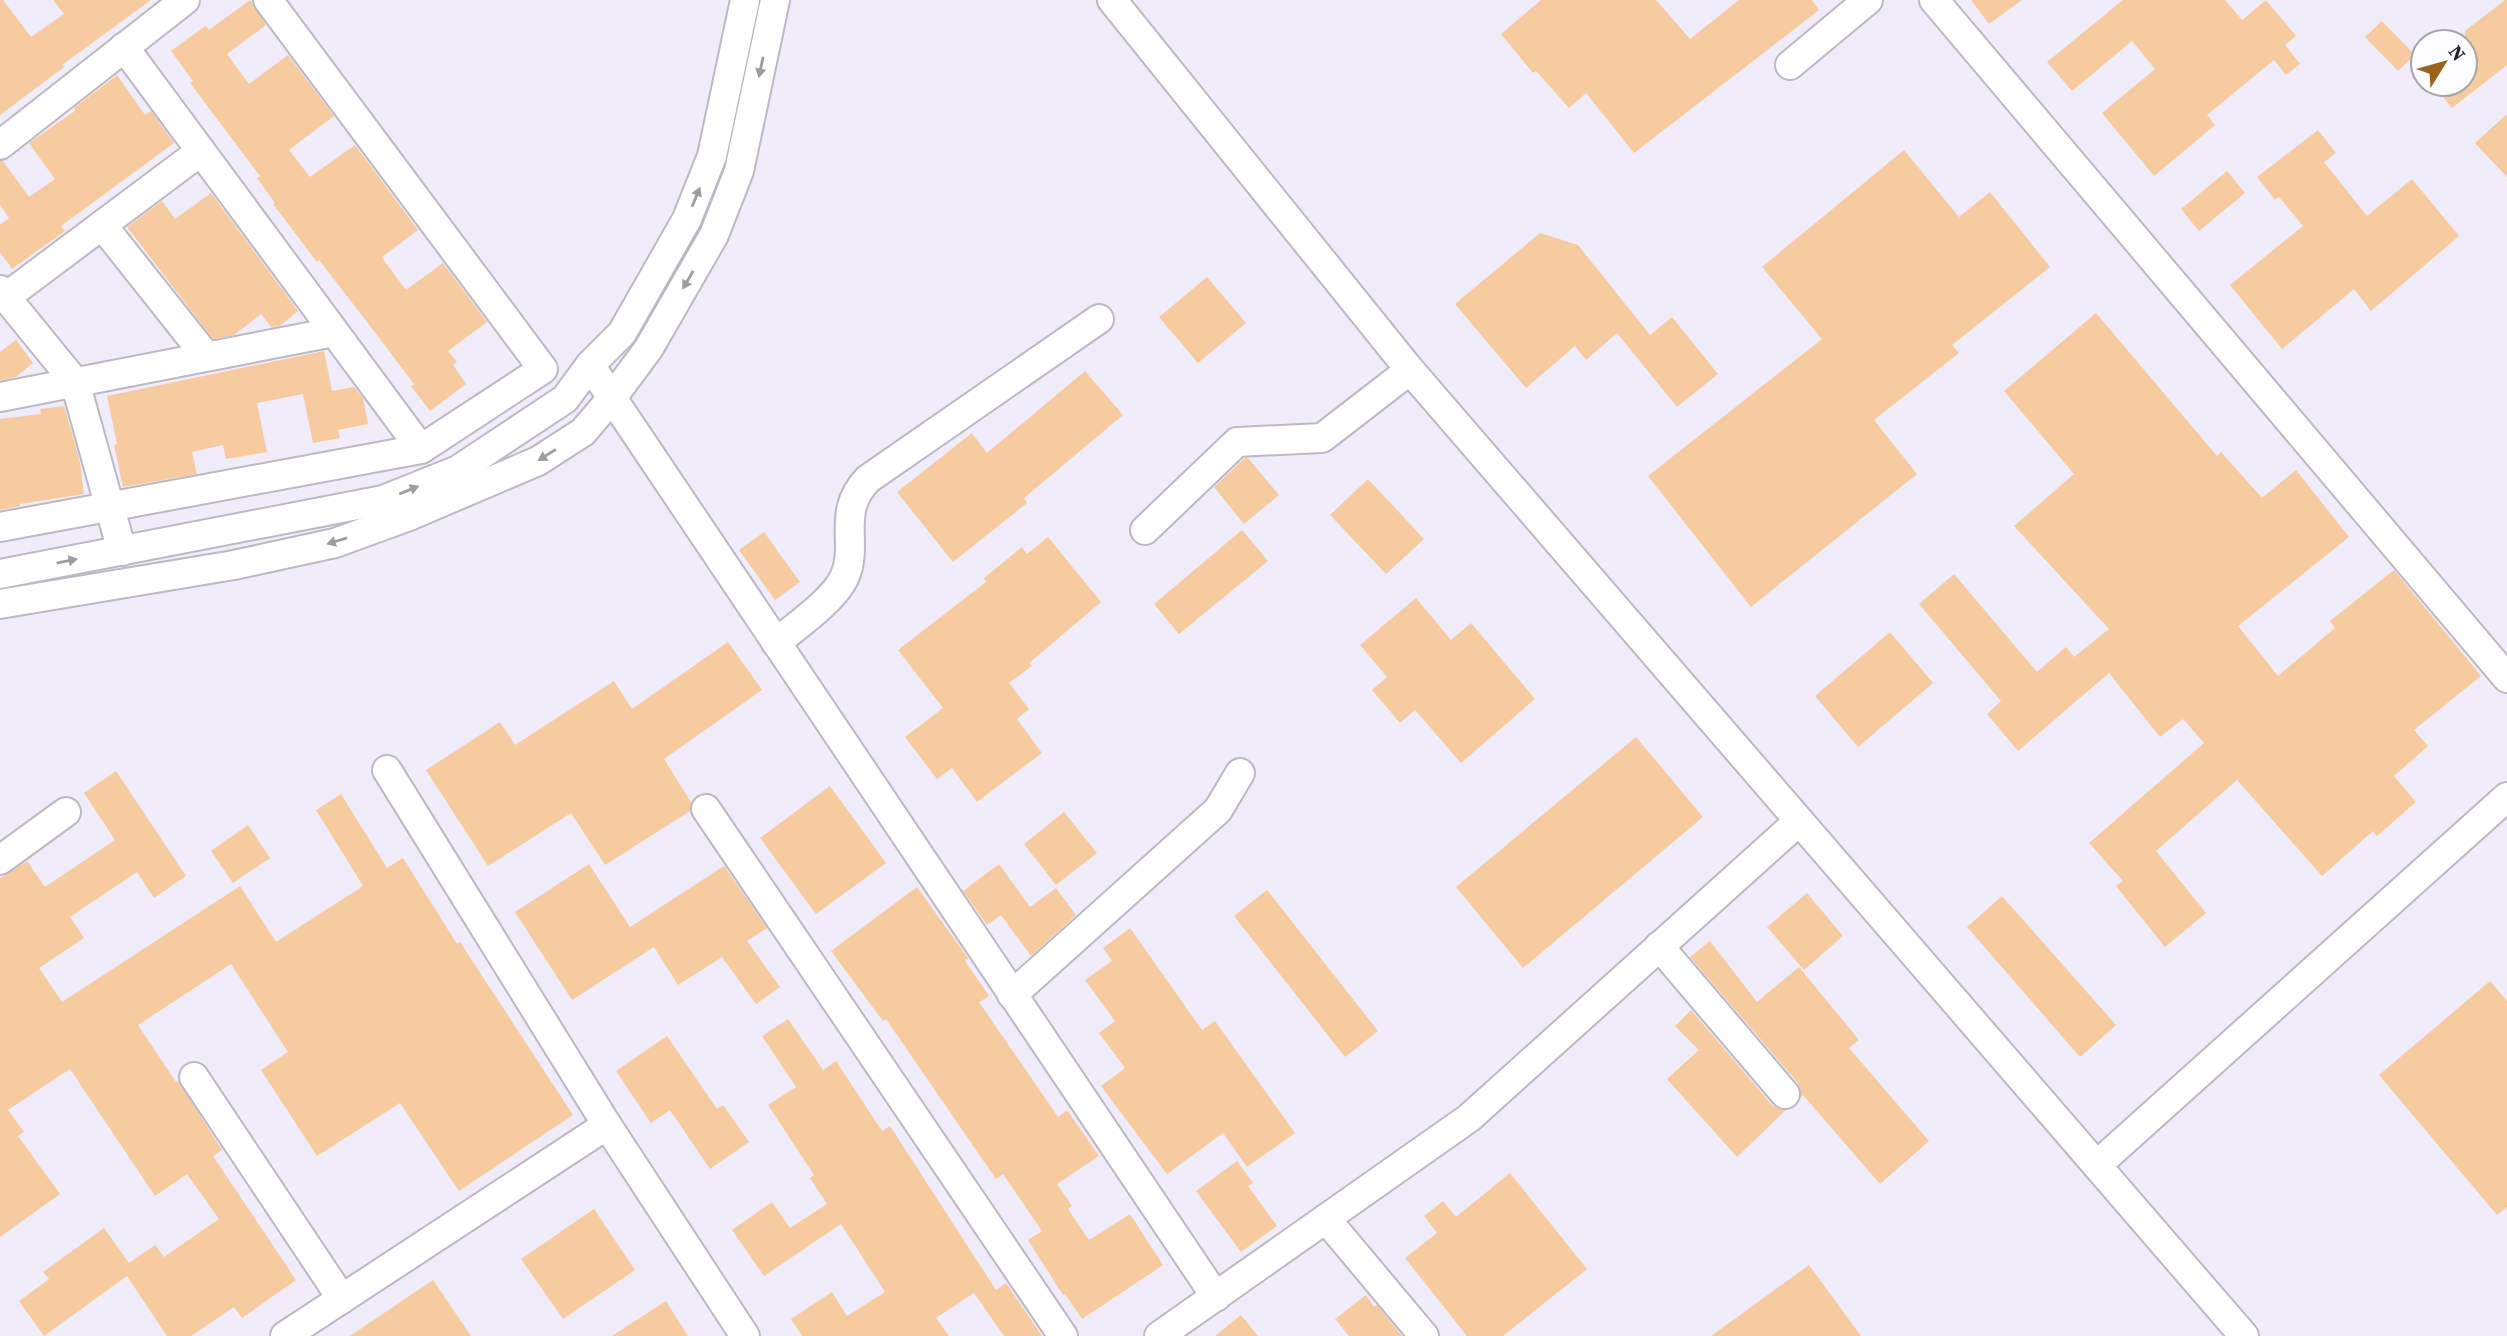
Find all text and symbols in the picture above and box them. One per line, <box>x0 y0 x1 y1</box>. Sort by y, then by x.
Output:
north arrow <box>2409 28 2479 98</box>
text: N <box>2443 39 2472 66</box>
one-way arrow <box>756 56 767 78</box>
one-way arrow <box>690 186 701 207</box>
one-way arrow <box>682 271 694 290</box>
one-way arrow <box>538 448 557 461</box>
one-way arrow <box>399 484 420 495</box>
one-way arrow <box>326 537 347 547</box>
one-way arrow <box>56 555 78 566</box>

